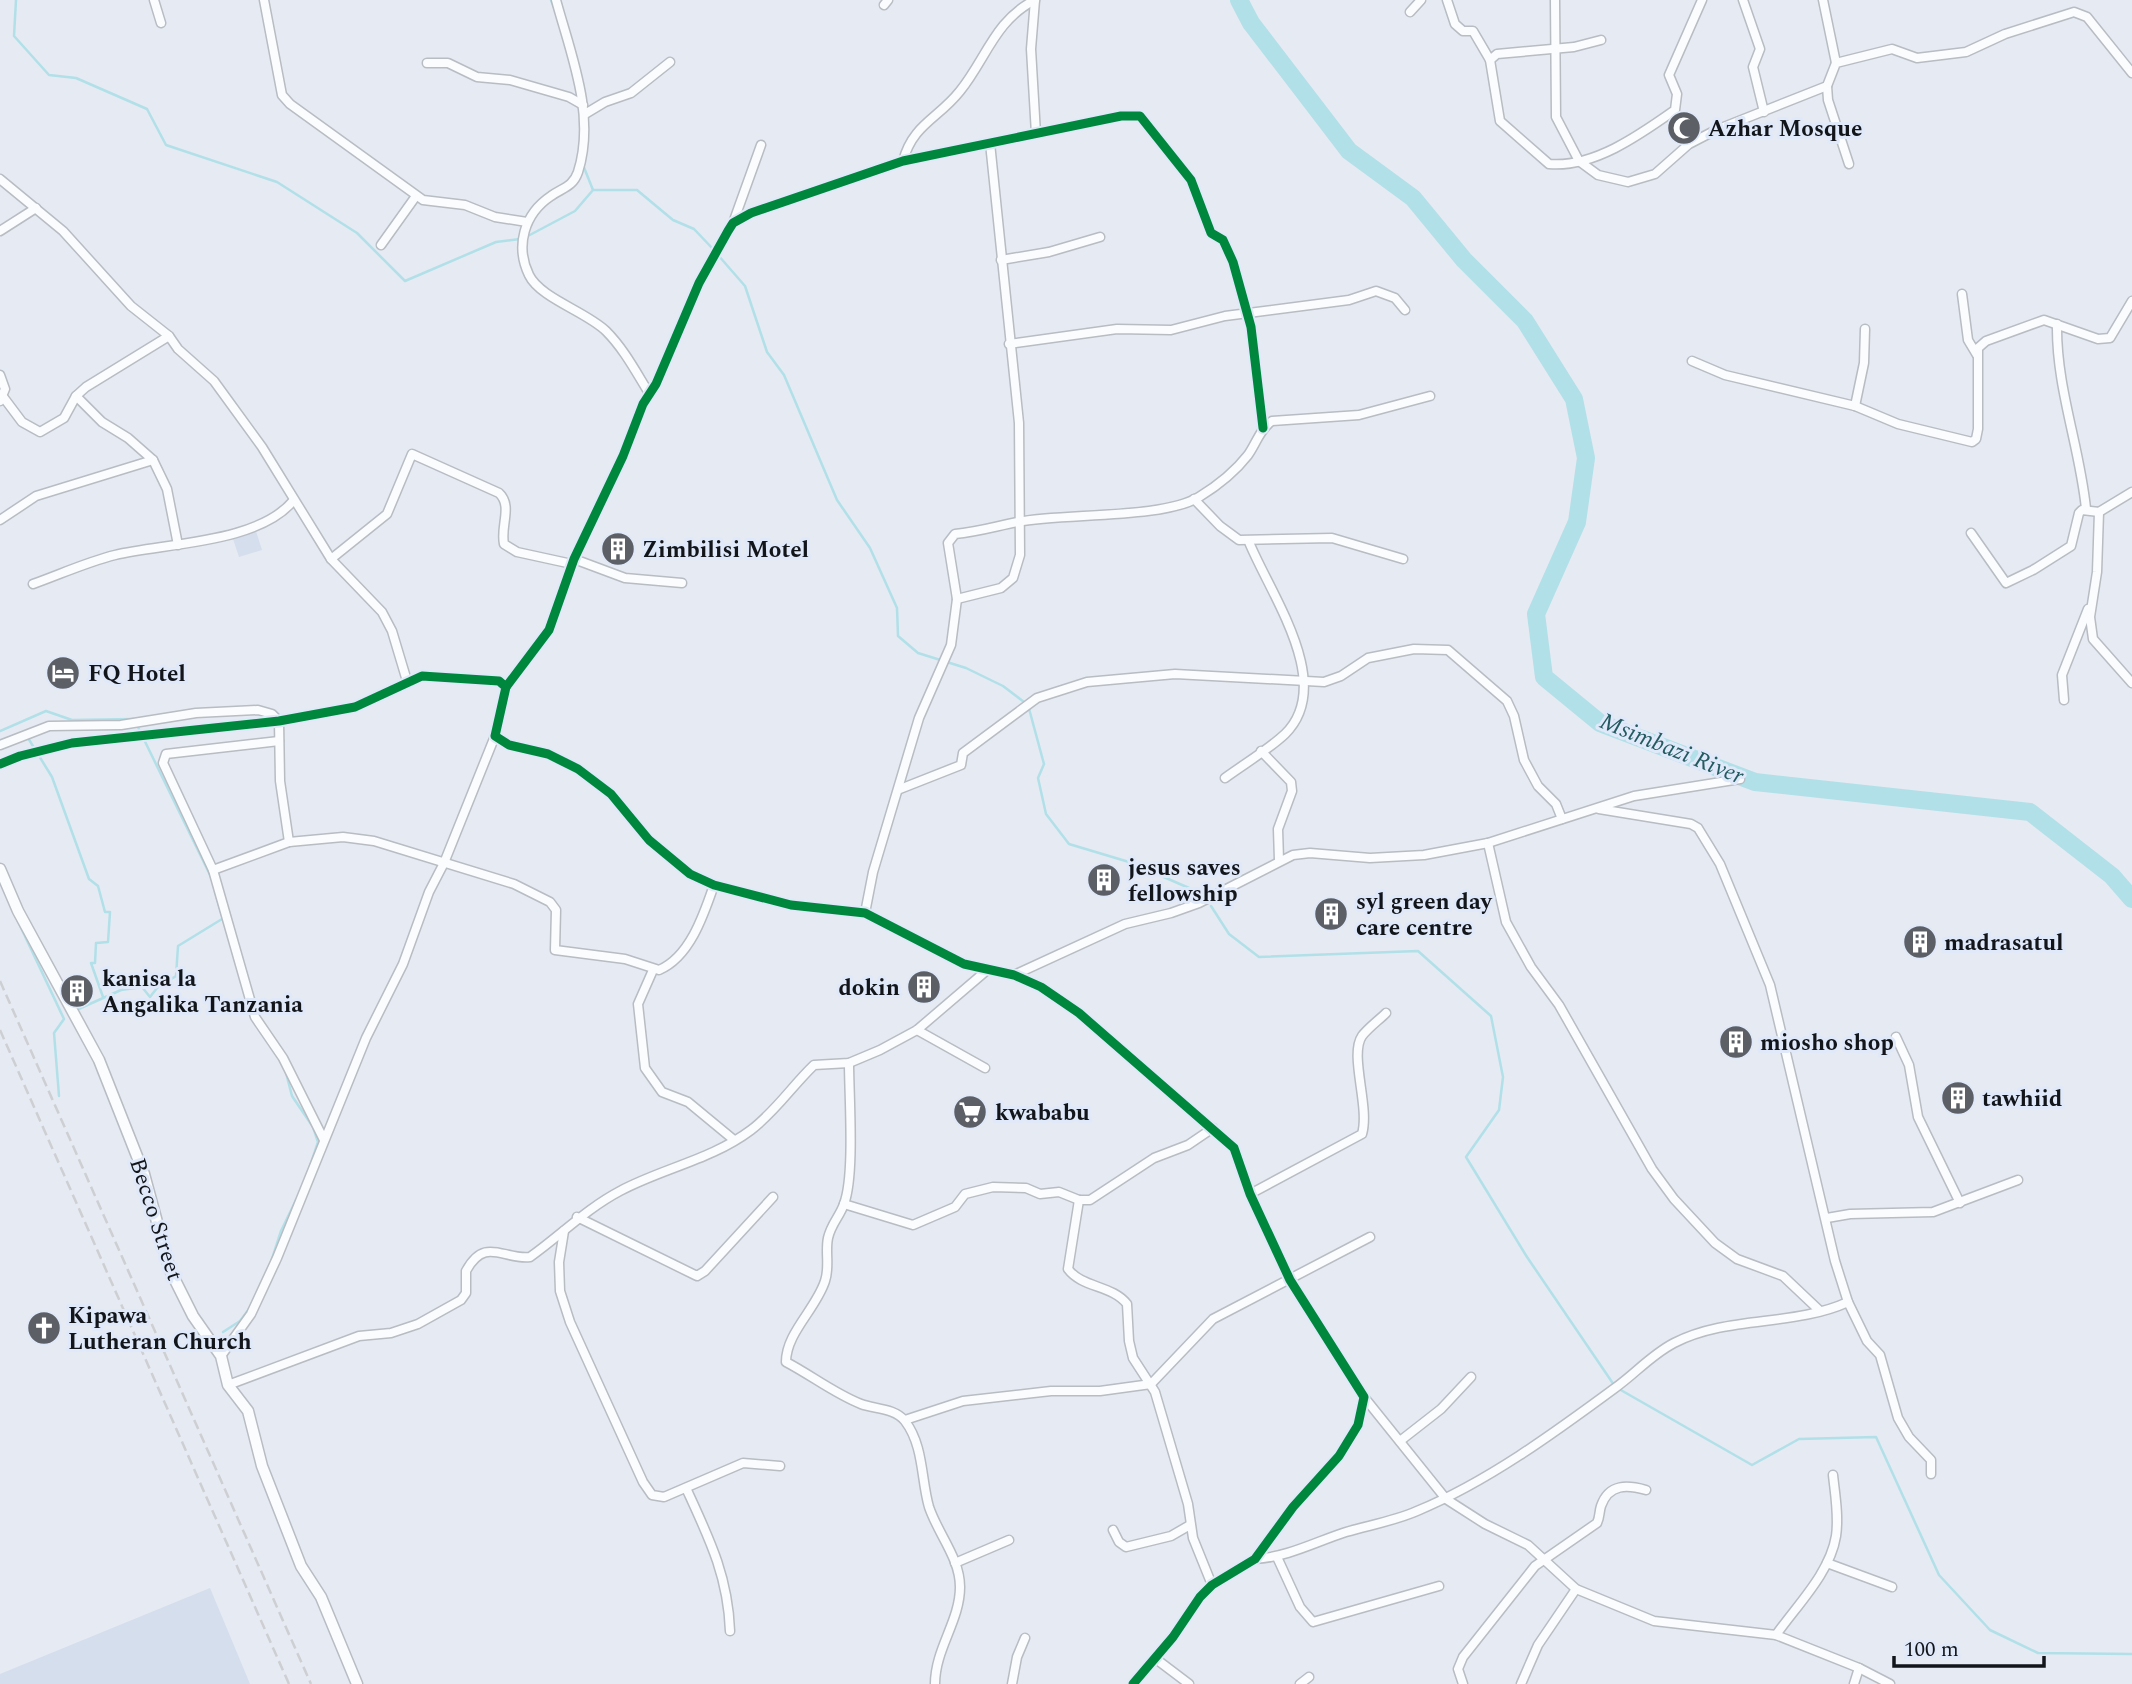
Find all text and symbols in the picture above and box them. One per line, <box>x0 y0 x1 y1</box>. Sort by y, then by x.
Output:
mosque icon: Azhar Mosque <box>1665 109 1703 147</box>
place label: Azhar Mosque <box>1708 112 1862 147</box>
building icon: Zimbilisi Motel <box>599 530 637 568</box>
place label: Zimbilisi Motel <box>642 533 809 568</box>
hotel icon: FQ Hotel <box>44 654 82 692</box>
place label: FQ Hotel <box>88 657 186 692</box>
water label: Msimbazi River <box>1594 704 1750 794</box>
place label: jesus saves fellowship <box>1128 851 1241 912</box>
building icon: jesus saves fellowship <box>1085 861 1123 899</box>
place label: syl green day care centre <box>1356 885 1493 946</box>
building icon: syl green day care centre <box>1312 895 1350 933</box>
building icon: madrasatul <box>1901 923 1939 961</box>
place label: madrasatul <box>1944 926 2064 961</box>
place label: kanisa la Angalika Tanzania <box>102 962 303 1023</box>
building icon: dokin <box>905 968 943 1006</box>
place label: dokin <box>838 971 900 1006</box>
building icon: kanisa la Angalika Tanzania <box>58 972 96 1010</box>
building icon: miosho shop <box>1717 1023 1755 1061</box>
place label: miosho shop <box>1760 1026 1894 1061</box>
building icon: tawhiid <box>1939 1079 1977 1117</box>
place label: tawhiid <box>1982 1082 2062 1117</box>
supermarket icon: kwababu <box>951 1093 989 1131</box>
place label: kwababu <box>995 1096 1090 1131</box>
street label: Becco Street <box>119 1154 192 1285</box>
place label: Kipawa Lutheran Church <box>68 1299 252 1360</box>
church icon: Kipawa Lutheran Church <box>25 1309 63 1347</box>
scale bar <box>1894 1624 2044 1668</box>
text: 100 m <box>1904 1634 1959 1666</box>

